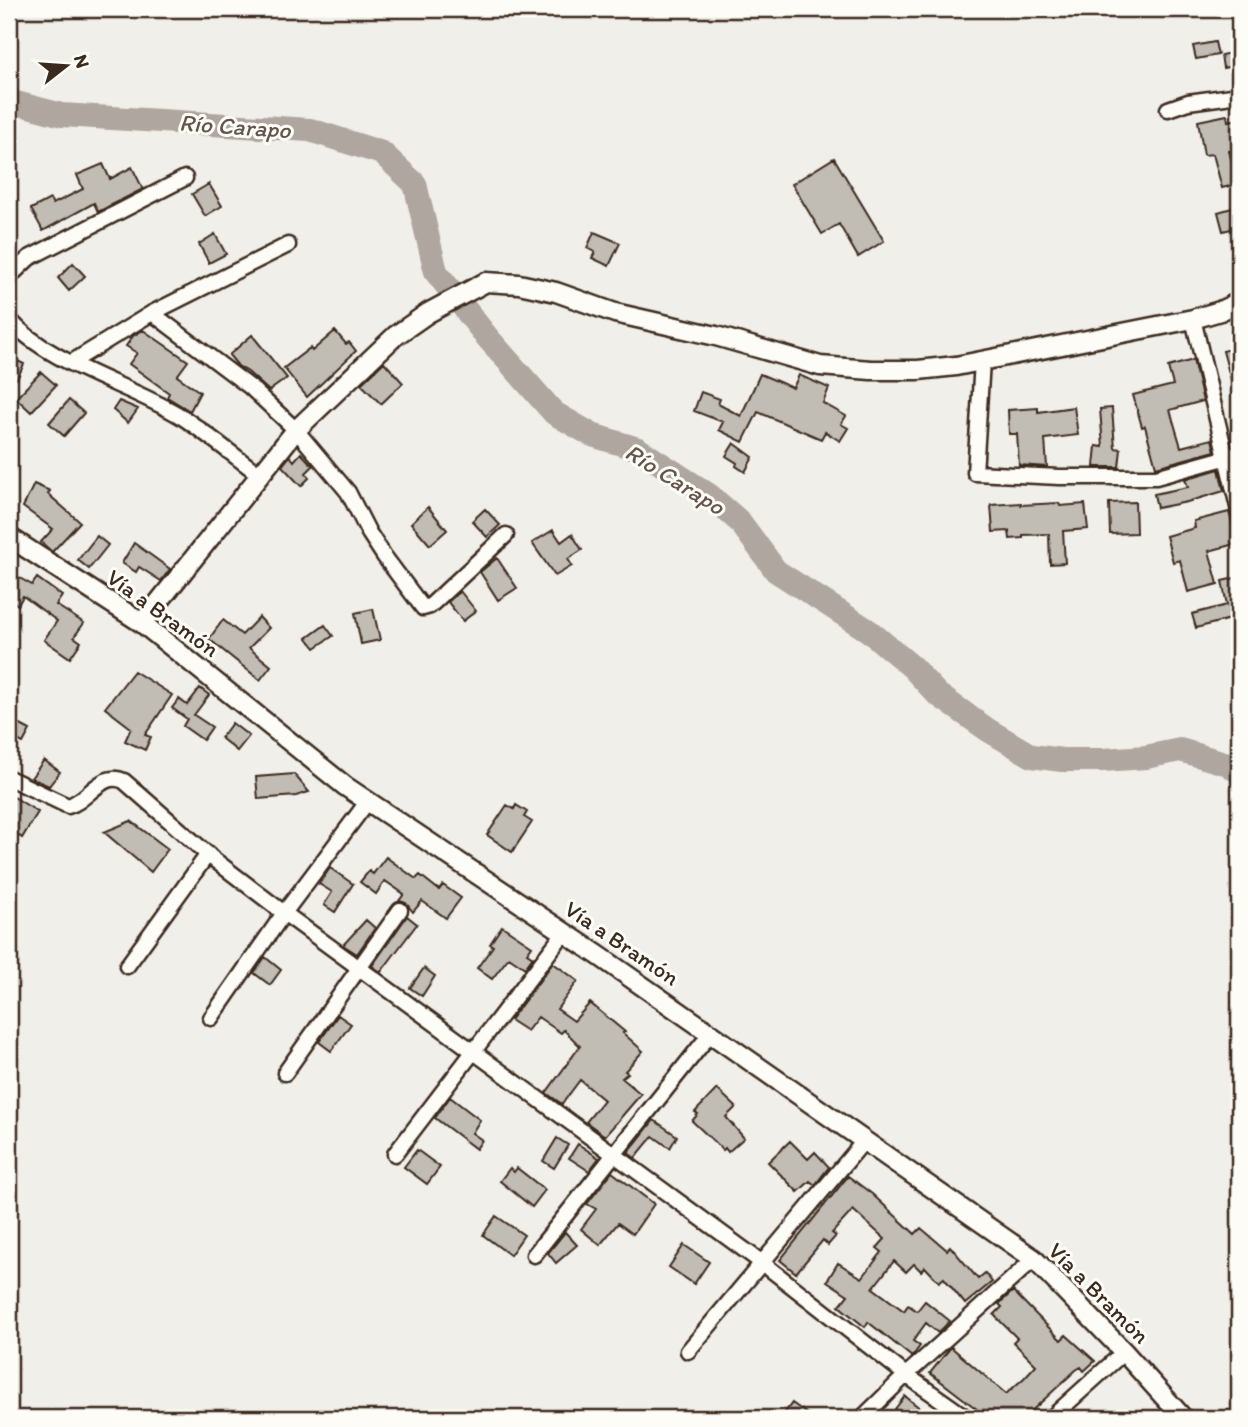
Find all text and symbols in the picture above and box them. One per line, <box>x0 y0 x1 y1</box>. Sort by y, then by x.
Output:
north arrow <box>32 32 102 102</box>
text: N <box>69 52 95 71</box>
water label: Río Carapo <box>178 108 292 144</box>
water label: Río Carapo <box>620 437 731 521</box>
street label: Vía a Bramón <box>101 563 225 663</box>
street label: Vía a Bramón <box>559 894 685 992</box>
street label: Vía a Bramón <box>1042 1236 1156 1350</box>

